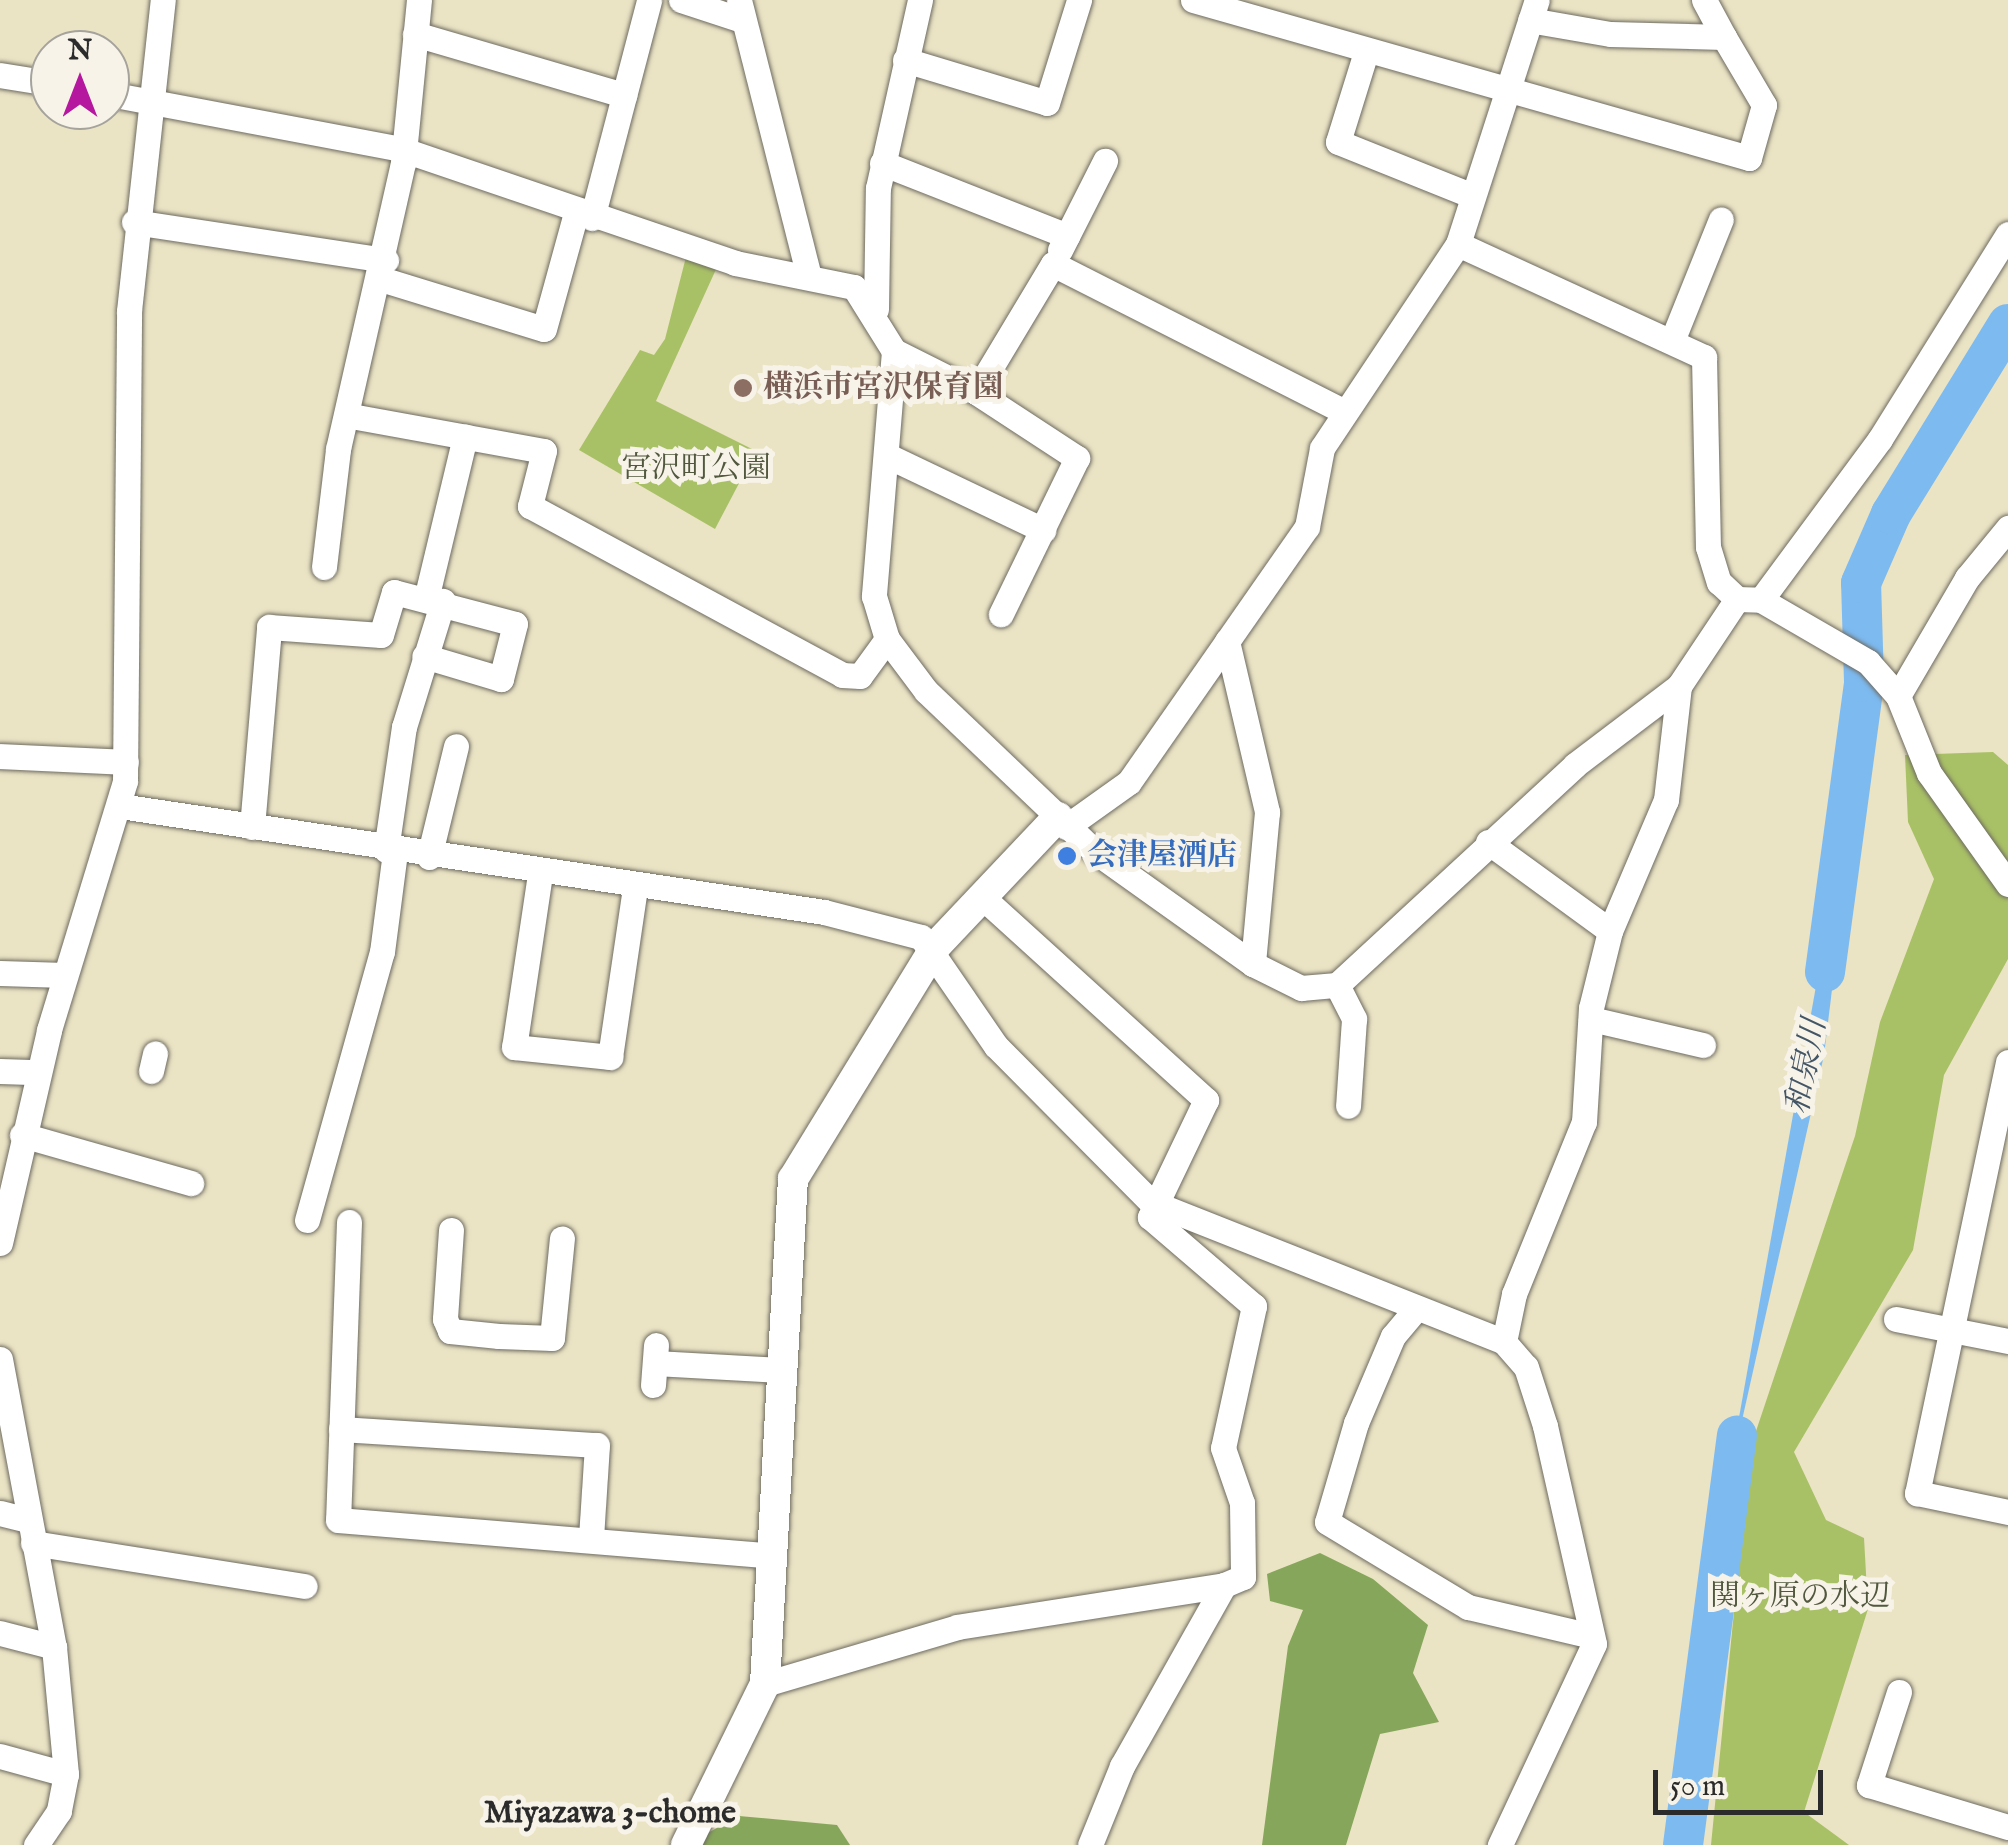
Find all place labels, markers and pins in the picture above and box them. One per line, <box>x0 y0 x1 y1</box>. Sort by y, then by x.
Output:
place label: 横浜市宮沢保育園 <box>763 370 1003 406</box>
marker: 横浜市宮沢保育園 <box>732 377 754 399</box>
place label: 会津屋酒店 <box>1087 838 1237 874</box>
marker: 会津屋酒店 <box>1056 845 1078 867</box>

